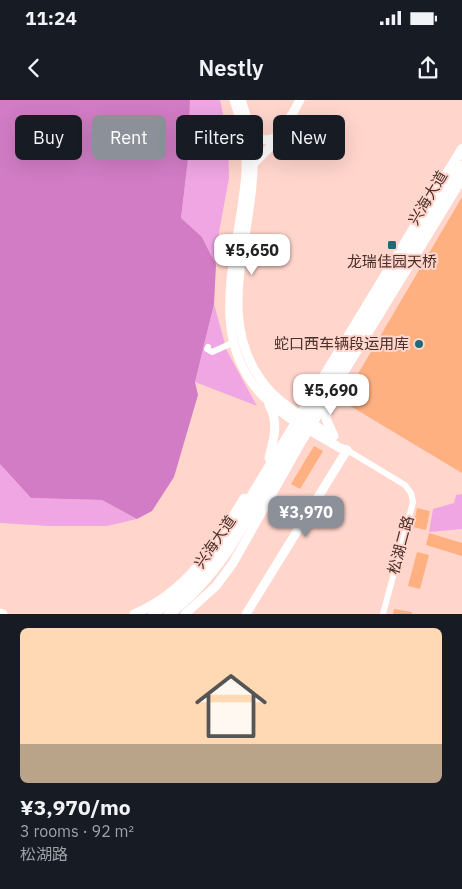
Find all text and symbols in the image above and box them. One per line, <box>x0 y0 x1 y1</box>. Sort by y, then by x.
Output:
text: 11:24 <box>25 6 77 30</box>
text: Nestly <box>199 53 263 82</box>
icon: back <box>20 54 48 82</box>
icon: share <box>414 54 442 82</box>
chip: Buy <box>15 115 82 160</box>
chip: Rent <box>92 115 166 160</box>
chip: Filters <box>176 115 263 160</box>
chip: New <box>273 115 345 160</box>
street label: 兴海大道 <box>404 167 451 228</box>
pin: ¥5,650 <box>211 234 293 276</box>
marker: 龙瑞佳园天桥 <box>386 239 398 251</box>
text: ¥5,650 <box>225 240 279 260</box>
place label: 龙瑞佳园天桥 <box>347 252 437 271</box>
place label: 蛇口西车辆段运用库 <box>274 334 409 353</box>
marker: 蛇口西车辆段运用库 <box>413 338 425 350</box>
pin: ¥5,690 <box>290 374 372 416</box>
text: ¥5,690 <box>304 380 358 400</box>
pin: ¥3,970 <box>265 496 347 538</box>
text: ¥3,970 <box>279 502 333 522</box>
street label: 兴海大道 <box>190 512 240 572</box>
street label: 松湖二路 <box>384 513 417 576</box>
icon: home <box>186 661 276 751</box>
text: ¥3,970/mo <box>20 793 131 821</box>
text: 3 rooms · 92 m² <box>20 821 134 841</box>
text: 松湖路 <box>20 844 68 864</box>

